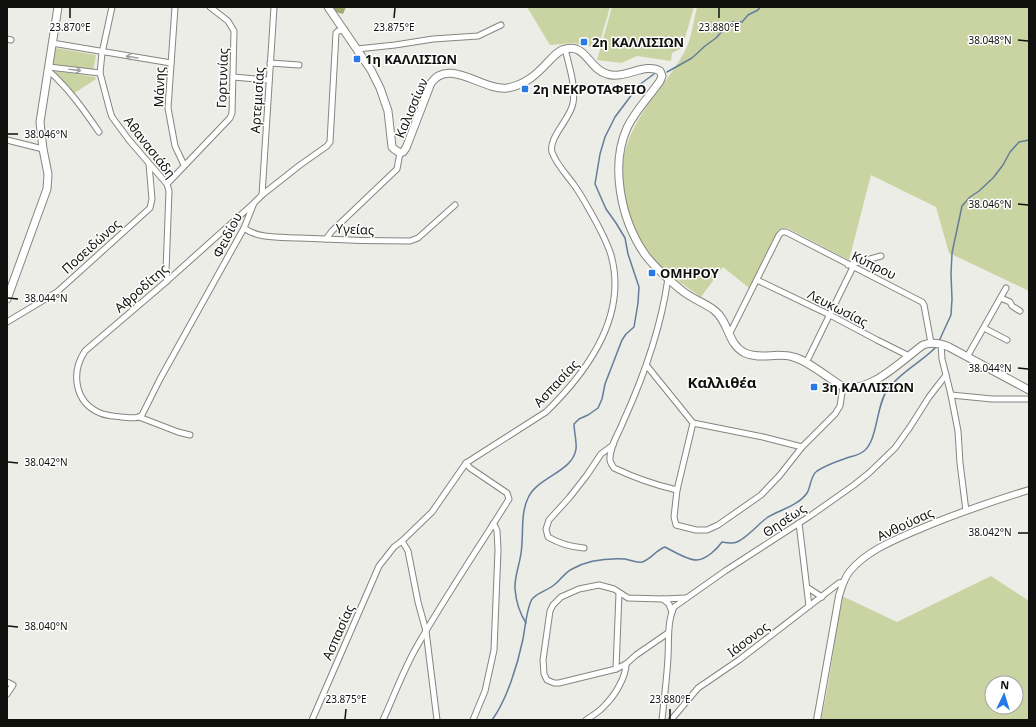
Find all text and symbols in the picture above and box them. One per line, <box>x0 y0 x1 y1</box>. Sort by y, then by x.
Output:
text: 23.870°E <box>49 20 91 34</box>
text: 23.875°E <box>373 20 415 34</box>
text: 23.880°E <box>698 20 740 34</box>
place label: 2η ΚΑΛΛΙΣΙΩΝ <box>592 33 684 51</box>
text: 38.048°N <box>968 33 1012 47</box>
marker: 2η ΚΑΛΛΙΣΙΩΝ <box>579 37 589 47</box>
street label: Γορτυνίας <box>212 48 232 108</box>
place label: 1η ΚΑΛΛΙΣΙΩΝ <box>365 50 457 68</box>
one-way arrow <box>126 53 139 61</box>
marker: 1η ΚΑΛΛΙΣΙΩΝ <box>352 54 362 64</box>
one-way arrow <box>68 66 81 74</box>
street label: Μάνης <box>149 66 169 108</box>
street label: Αρτεμισίας <box>246 66 268 134</box>
street label: Καλισσίων <box>390 75 432 141</box>
place label: 2η ΝΕΚΡΟΤΑΦΕΙΟ <box>533 80 646 98</box>
marker: 2η ΝΕΚΡΟΤΑΦΕΙΟ <box>520 84 530 94</box>
street label: Αθανασιάδη <box>120 112 180 182</box>
text: 38.046°N <box>24 127 68 141</box>
text: 38.046°N <box>968 197 1012 211</box>
street label: Φειδίου <box>208 209 246 261</box>
street label: Ποσειδώνος <box>58 215 124 277</box>
street label: Υγείας <box>335 219 375 239</box>
street label: Κύπρου <box>849 246 899 284</box>
street label: Αφροδίτης <box>110 260 172 316</box>
place label: ΟΜΗΡΟΥ <box>660 264 720 282</box>
marker: ΟΜΗΡΟΥ <box>647 268 657 278</box>
street label: Λευκωσίας <box>805 285 871 331</box>
text: 38.044°N <box>24 291 68 305</box>
street label: Ασπασίας <box>529 355 583 411</box>
text: 38.044°N <box>968 361 1012 375</box>
district label: Καλλιθέα <box>687 372 757 392</box>
place label: 3η ΚΑΛΛΙΣΙΩΝ <box>822 378 914 396</box>
marker: 3η ΚΑΛΛΙΣΙΩΝ <box>809 382 819 392</box>
text: 38.042°N <box>24 455 68 469</box>
street label: Θησέως <box>759 499 809 541</box>
street label: Ανθούσας <box>874 503 936 545</box>
text: 38.042°N <box>968 525 1012 539</box>
street label: Ασπασίας <box>318 601 358 663</box>
street label: Ιάσονος <box>723 617 773 661</box>
text: 38.040°N <box>24 619 68 633</box>
north arrow <box>984 675 1024 715</box>
text: N <box>1000 677 1010 692</box>
text: 23.875°E <box>325 692 367 706</box>
text: 23.880°E <box>649 692 691 706</box>

